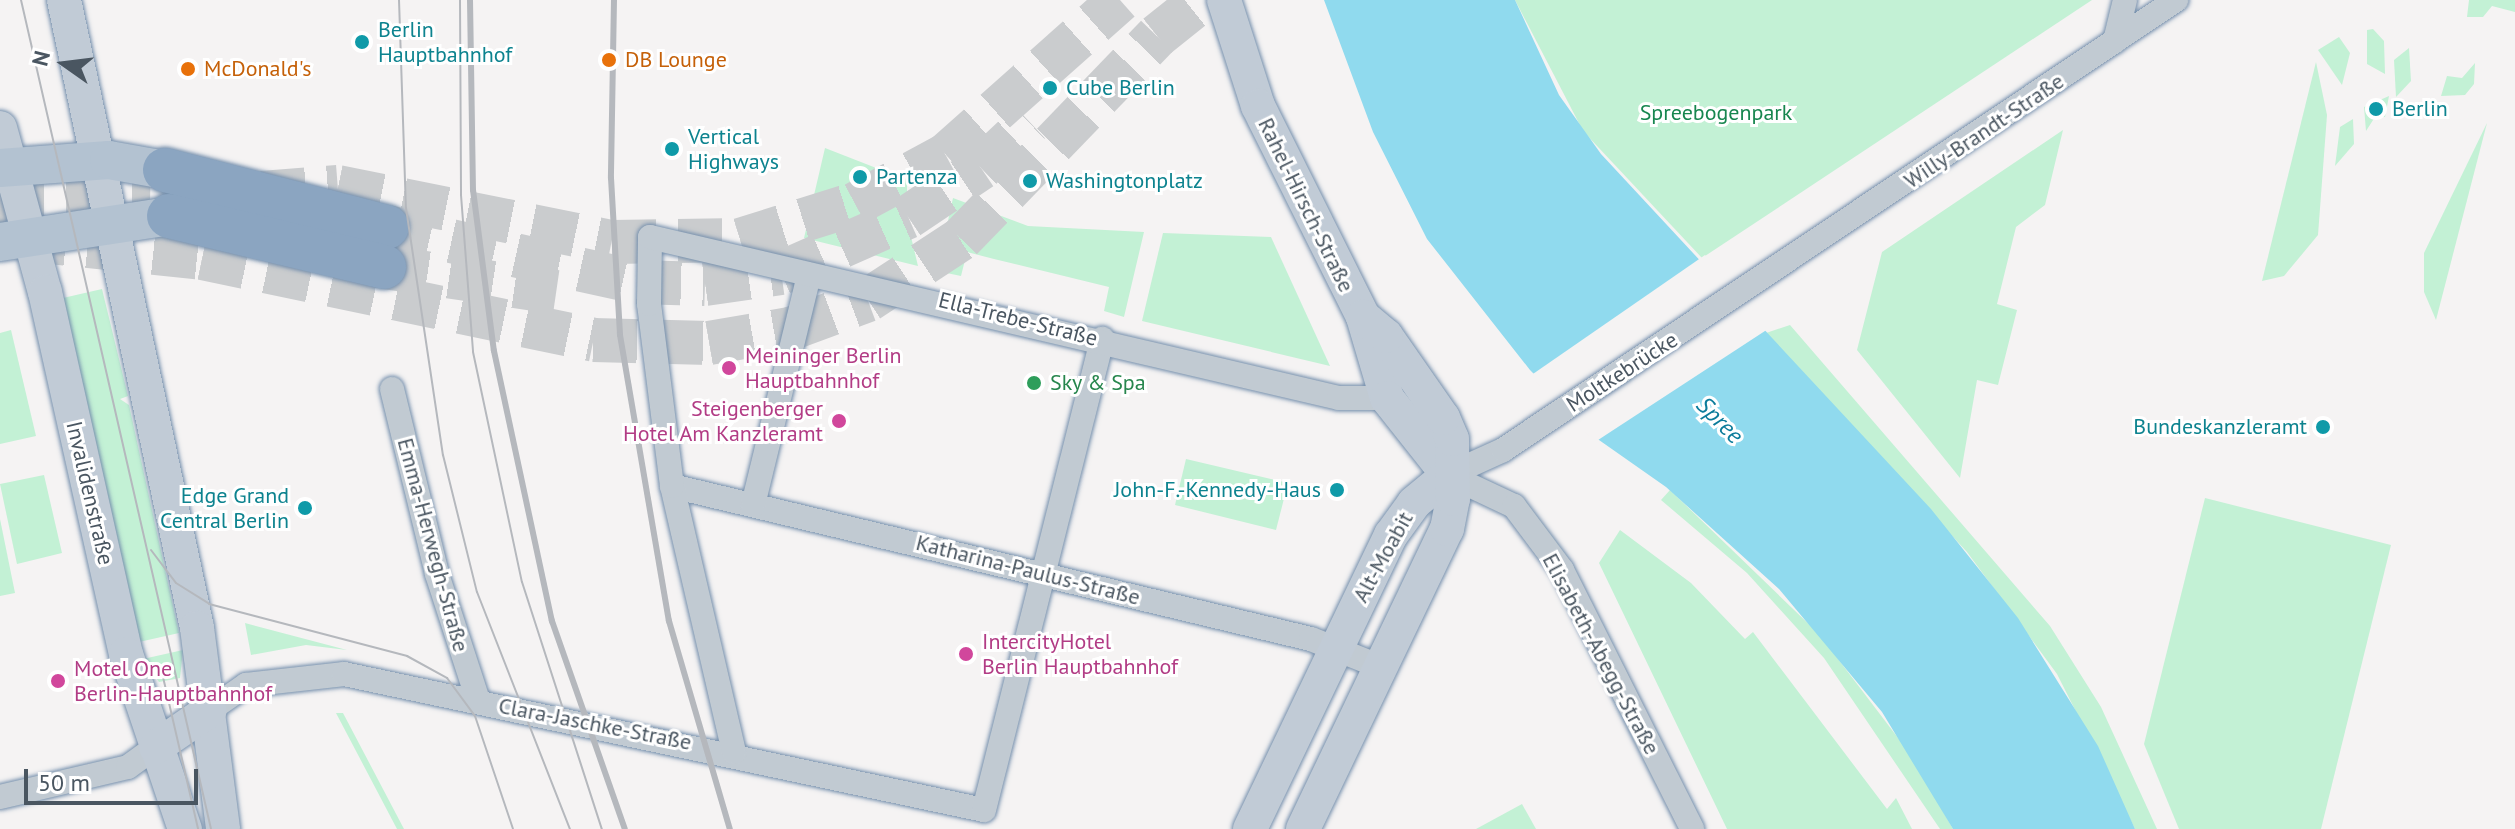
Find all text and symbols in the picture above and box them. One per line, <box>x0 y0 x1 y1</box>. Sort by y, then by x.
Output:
place label: Berlin Hauptbahnhof <box>378 16 512 68</box>
north arrow <box>24 24 104 104</box>
marker: Berlin Hauptbahnhof <box>353 33 371 51</box>
place label: DB Lounge <box>625 47 727 73</box>
text: N <box>25 48 56 69</box>
marker: DB Lounge <box>600 51 618 69</box>
place label: McDonald's <box>204 56 311 82</box>
marker: McDonald's <box>179 60 197 78</box>
street label: Willy-Brandt-Straße <box>1899 68 2069 194</box>
place label: Cube Berlin <box>1066 75 1175 101</box>
marker: Cube Berlin <box>1041 79 1059 97</box>
place label: Berlin <box>2392 96 2448 122</box>
park label: Spreebogenpark <box>1640 100 1792 126</box>
marker: Berlin <box>2367 100 2385 118</box>
street label: Rahel-Hirsch-Straße <box>1252 114 1360 296</box>
place label: Vertical Highways <box>688 123 779 174</box>
marker: Vertical Highways <box>663 140 681 158</box>
place label: Partenza <box>876 164 958 190</box>
marker: Partenza <box>851 168 869 186</box>
place label: Washingtonplatz <box>1046 168 1203 194</box>
marker: Washingtonplatz <box>1021 172 1039 190</box>
street label: Ella-Trebe-Straße <box>936 286 1100 352</box>
street label: Moltkebrücke <box>1562 326 1682 418</box>
place label: Meininger Berlin Hauptbahnhof <box>745 342 902 394</box>
marker: Meininger Berlin Hauptbahnhof <box>720 359 738 377</box>
place label: Sky & Spa <box>1050 370 1146 396</box>
marker: Sky & Spa <box>1025 374 1043 392</box>
water label: Spree <box>1691 391 1749 449</box>
place label: Steigenberger Hotel Am Kanzleramt <box>622 395 823 446</box>
marker: Steigenberger Hotel Am Kanzleramt <box>830 412 848 430</box>
place label: Bundeskanzleramt <box>2133 414 2307 440</box>
marker: Bundeskanzleramt <box>2314 418 2332 436</box>
street label: Invalidenstraße <box>61 419 119 567</box>
street label: Emma-Herwegh-Straße <box>392 435 474 655</box>
place label: John-F.-Kennedy-Haus <box>1114 477 1321 503</box>
marker: John-F.-Kennedy-Haus <box>1328 481 1346 499</box>
place label: Edge Grand Central Berlin <box>160 482 289 534</box>
marker: Edge Grand Central Berlin <box>296 499 314 517</box>
street label: Alt-Moabit <box>1347 507 1419 607</box>
street label: Katharina-Paulus-Straße <box>913 529 1143 611</box>
street label: Elisabeth-Abegg-Straße <box>1537 549 1665 759</box>
place label: IntercityHotel Berlin Hauptbahnhof <box>982 628 1178 680</box>
marker: IntercityHotel Berlin Hauptbahnhof <box>957 645 975 663</box>
place label: Motel One Berlin-Hauptbahnhof <box>74 655 272 706</box>
marker: Motel One Berlin-Hauptbahnhof <box>49 672 67 690</box>
street label: Clara-Jaschke-Straße <box>496 692 694 756</box>
scale bar <box>28 753 202 803</box>
text: 50 m <box>38 767 90 798</box>

